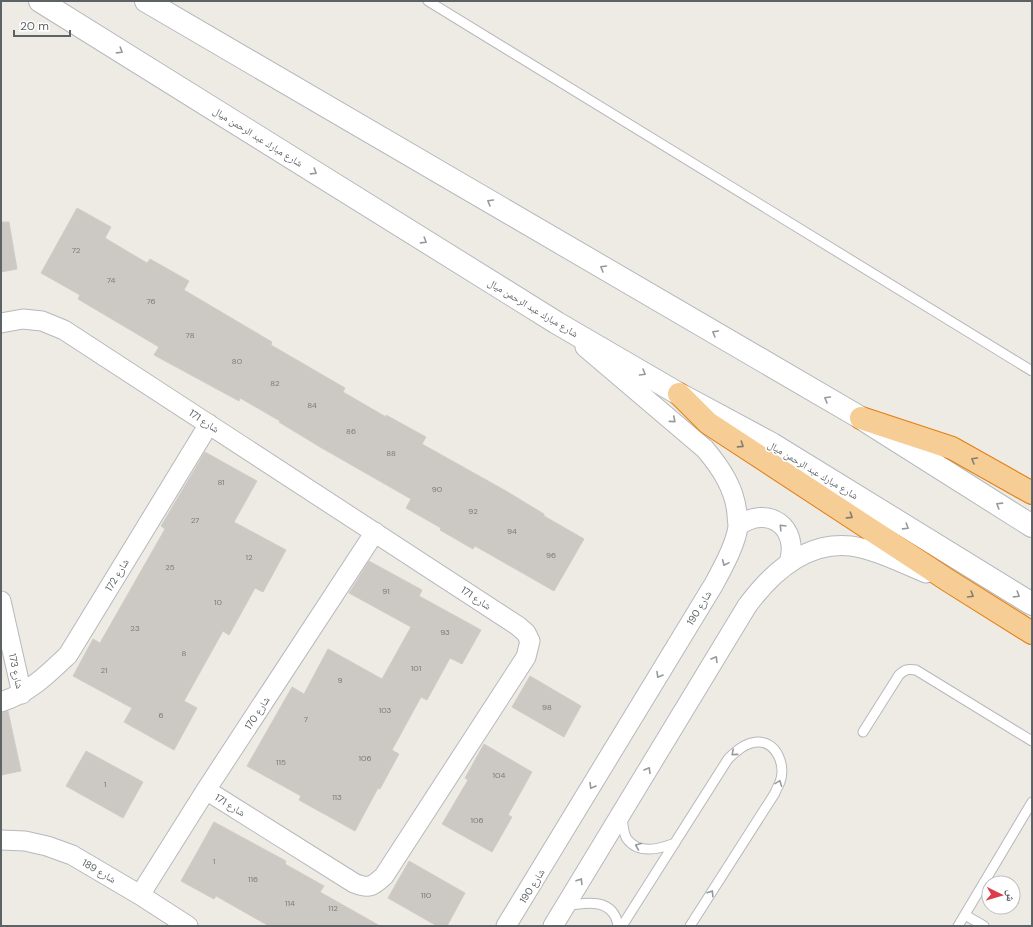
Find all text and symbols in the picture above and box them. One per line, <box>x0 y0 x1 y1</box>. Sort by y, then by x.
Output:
scale bar <box>14 12 70 38</box>
text: 20 m <box>20 18 49 34</box>
one-way arrow <box>116 47 123 54</box>
street label: شارع مبارك عبد الرحمن ميال <box>211 104 306 170</box>
one-way arrow <box>310 167 317 175</box>
one-way arrow <box>487 199 494 206</box>
one-way arrow <box>420 236 427 243</box>
house number: 72 <box>72 245 81 255</box>
one-way arrow <box>600 265 607 272</box>
house number: 74 <box>107 275 115 285</box>
street label: شارع مبارك عبد الرحمن ميال <box>485 276 581 340</box>
house number: 76 <box>146 296 156 306</box>
house number: 78 <box>186 330 195 340</box>
one-way arrow <box>712 331 719 338</box>
house number: 80 <box>232 356 243 366</box>
one-way arrow <box>639 368 646 375</box>
house number: 82 <box>270 378 280 388</box>
one-way arrow <box>824 396 831 403</box>
house number: 84 <box>307 400 317 410</box>
street label: شارع 171 <box>186 406 222 436</box>
one-way arrow <box>668 416 675 423</box>
house number: 86 <box>346 426 356 436</box>
street label: شارع مبارك عبد الرحمن ميال <box>765 438 861 502</box>
one-way arrow <box>737 440 744 447</box>
house number: 88 <box>386 448 396 458</box>
one-way arrow <box>971 457 978 465</box>
house number: 81 <box>217 477 225 487</box>
house number: 90 <box>432 484 443 494</box>
one-way arrow <box>996 502 1003 510</box>
house number: 92 <box>468 506 478 516</box>
one-way arrow <box>846 512 853 519</box>
house number: 27 <box>191 515 199 525</box>
one-way arrow <box>902 522 909 529</box>
one-way arrow <box>779 524 787 532</box>
house number: 94 <box>507 526 517 536</box>
house number: 96 <box>546 550 556 560</box>
house number: 12 <box>245 552 253 562</box>
street label: شارع 172 <box>102 556 132 594</box>
one-way arrow <box>722 558 730 566</box>
house number: 25 <box>165 562 175 572</box>
street label: شارع 171 <box>458 583 494 613</box>
house number: 91 <box>382 586 390 596</box>
street label: شارع 190 <box>684 588 715 628</box>
one-way arrow <box>967 590 974 598</box>
one-way arrow <box>1013 590 1020 597</box>
house number: 10 <box>214 597 223 607</box>
house number: 23 <box>130 623 140 633</box>
house number: 93 <box>440 627 450 637</box>
house number: 8 <box>182 648 187 658</box>
street label: شارع 173 <box>6 652 26 690</box>
one-way arrow <box>711 656 718 663</box>
house number: 101 <box>411 663 421 673</box>
house number: 21 <box>100 665 108 675</box>
one-way arrow <box>657 671 664 678</box>
house number: 9 <box>337 675 343 685</box>
street label: شارع 170 <box>242 694 273 732</box>
house number: 98 <box>542 702 552 712</box>
house number: 103 <box>379 705 392 715</box>
house number: 6 <box>158 710 164 720</box>
house number: 7 <box>304 714 308 724</box>
one-way arrow <box>731 749 739 756</box>
house number: 106 <box>359 753 372 763</box>
house number: 115 <box>276 757 286 767</box>
one-way arrow <box>644 767 651 774</box>
house number: 104 <box>493 770 506 780</box>
house number: 1 <box>104 779 106 789</box>
one-way arrow <box>774 779 782 786</box>
one-way arrow <box>589 782 597 789</box>
street label: شارع 171 <box>212 791 248 820</box>
house number: 113 <box>332 792 342 802</box>
house number: 106 <box>471 815 484 825</box>
one-way arrow <box>635 842 642 850</box>
street label: شارع 189 <box>80 856 119 886</box>
house number: 1 <box>213 856 215 866</box>
street label: شارع 190 <box>516 866 548 906</box>
house number: 116 <box>248 874 258 884</box>
north arrow <box>981 875 1021 915</box>
one-way arrow <box>576 878 583 885</box>
text: ش <box>1002 889 1018 903</box>
house number: 110 <box>421 890 432 900</box>
one-way arrow <box>706 890 713 897</box>
house number: 114 <box>285 898 295 908</box>
house number: 112 <box>328 903 338 913</box>

